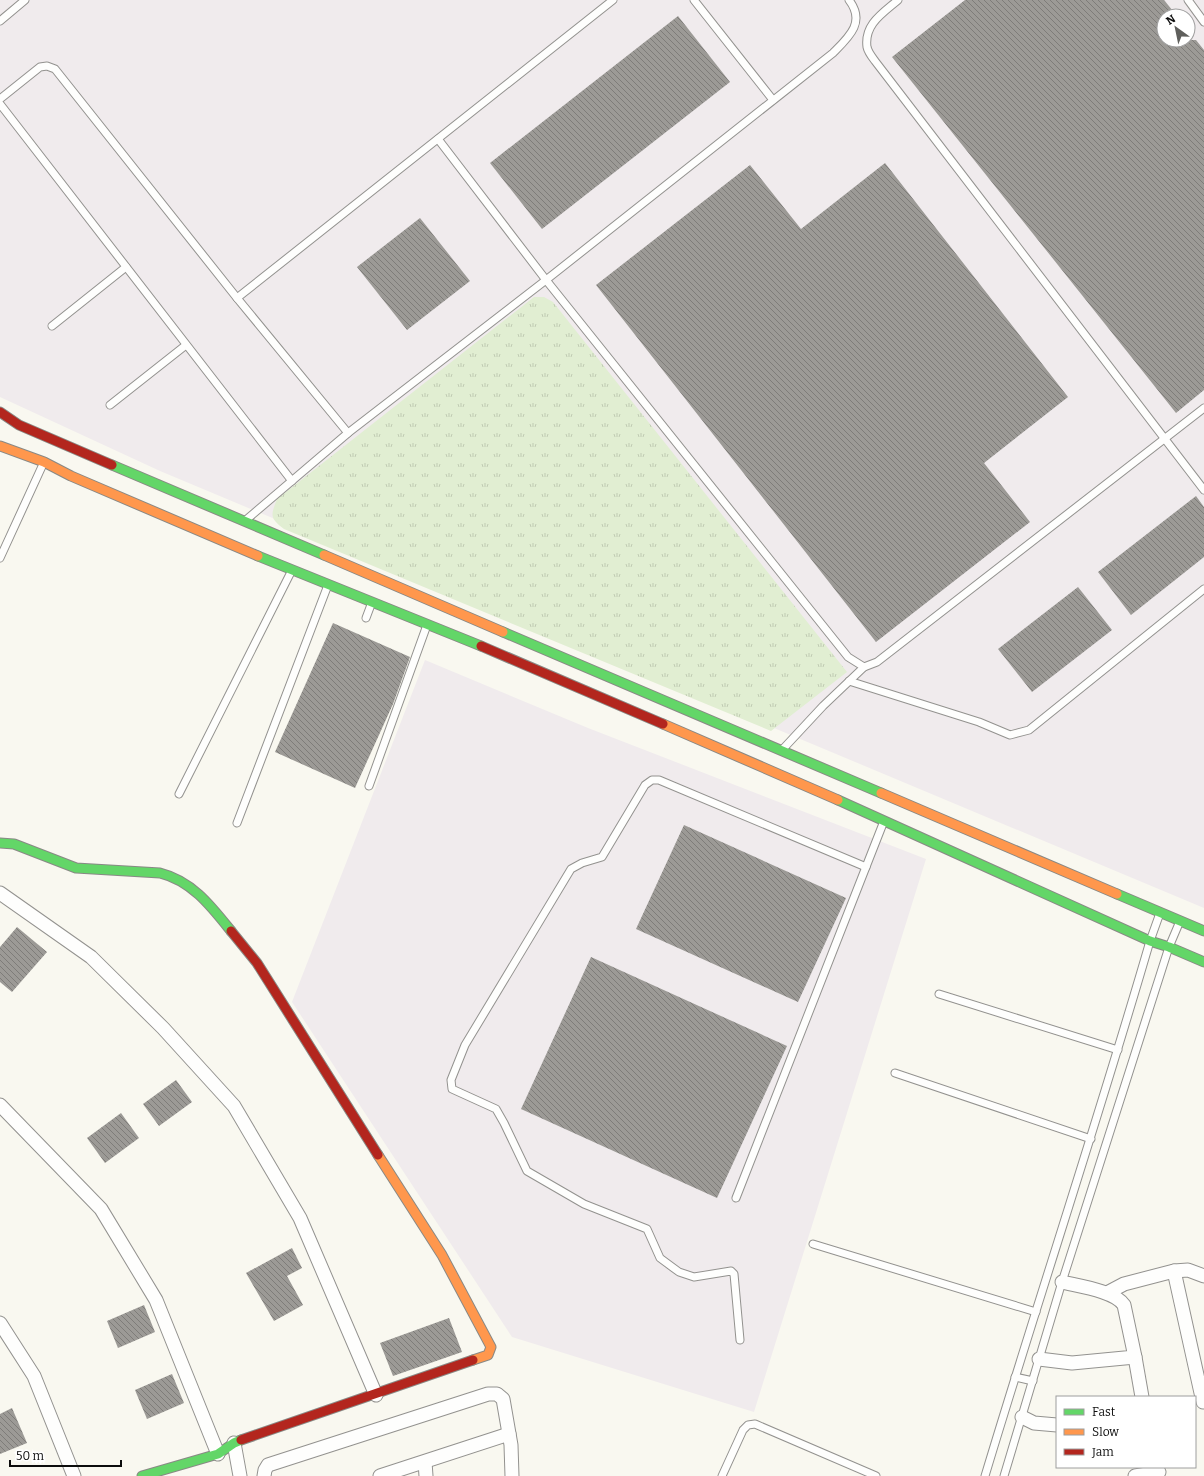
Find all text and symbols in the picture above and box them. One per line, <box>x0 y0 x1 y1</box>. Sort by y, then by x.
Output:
north arrow <box>1156 8 1196 48</box>
text: N <box>1164 12 1178 28</box>
legend <box>1056 1396 1196 1468</box>
text: Fast <box>1092 1405 1116 1419</box>
text: Slow <box>1092 1425 1119 1439</box>
scale bar <box>10 1442 121 1468</box>
text: Jam <box>1091 1445 1114 1459</box>
text: 50 m <box>16 1449 45 1463</box>

